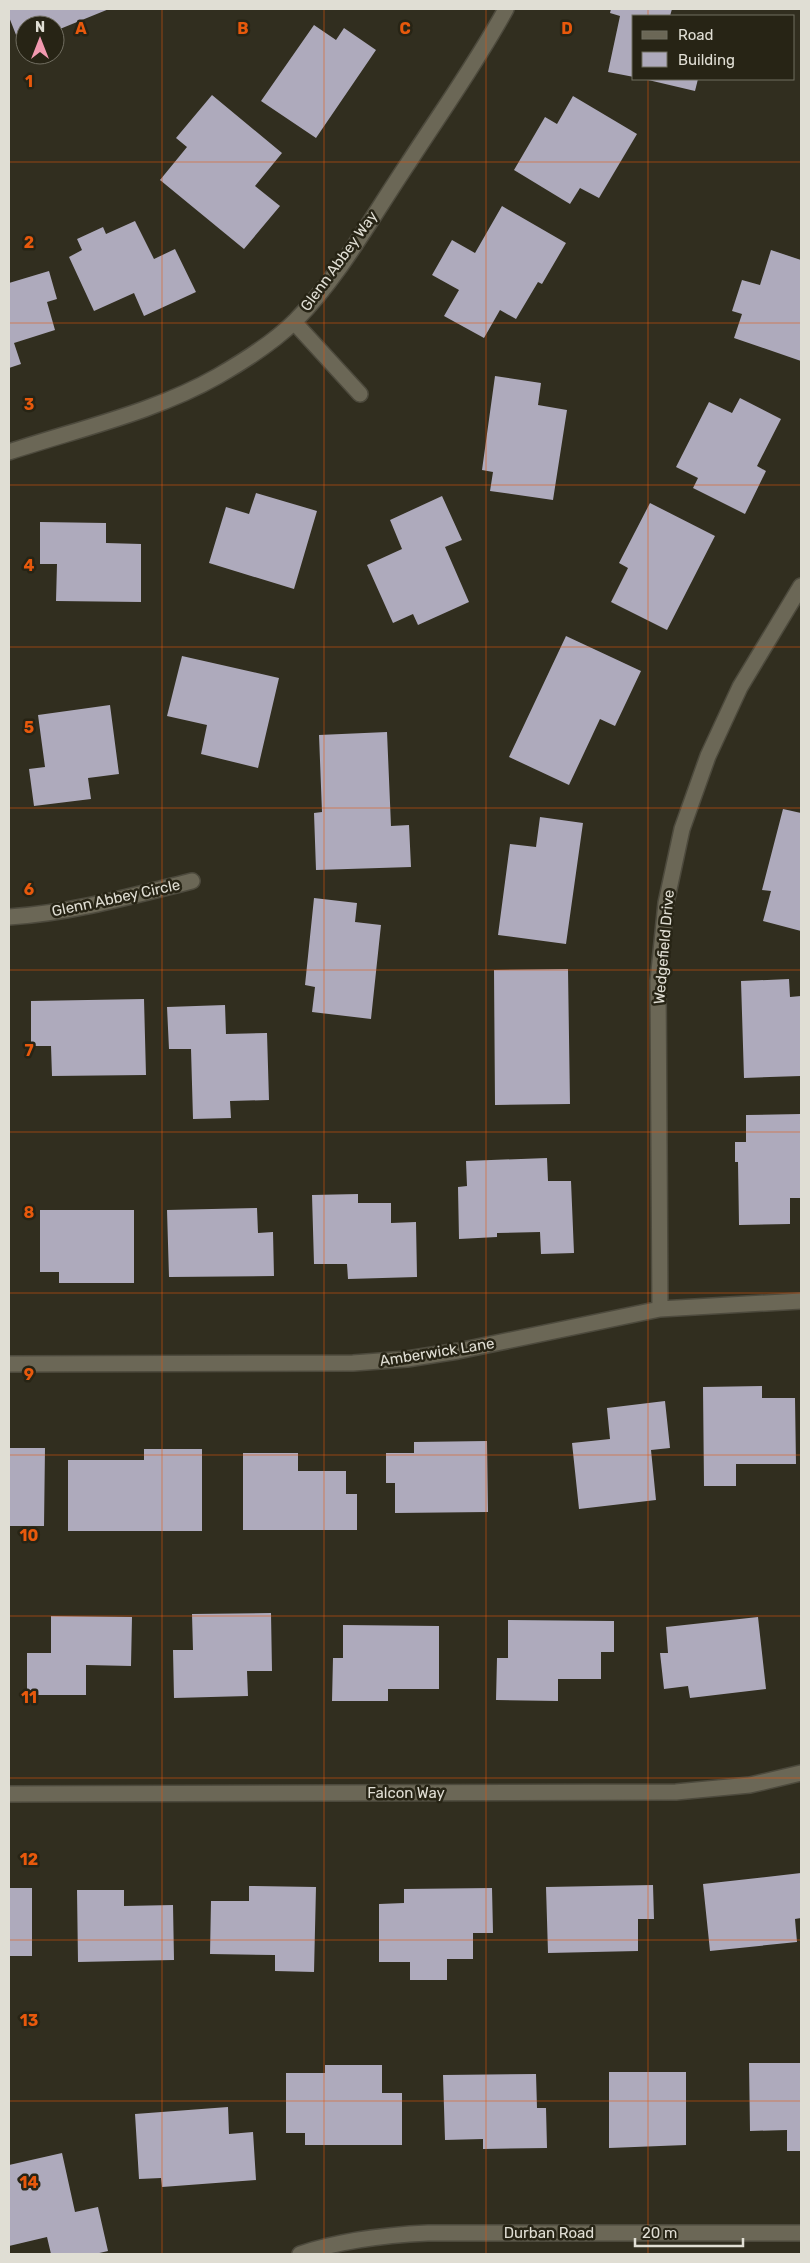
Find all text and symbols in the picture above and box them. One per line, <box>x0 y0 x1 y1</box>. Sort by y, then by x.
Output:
north arrow <box>15 15 65 65</box>
legend <box>632 15 795 80</box>
text: N <box>35 19 45 36</box>
text: A <box>75 19 87 38</box>
text: B <box>237 19 249 38</box>
text: C <box>399 19 411 38</box>
text: D <box>561 19 573 38</box>
text: Road <box>678 26 714 44</box>
text: Building <box>678 51 735 69</box>
text: 1 <box>25 72 33 91</box>
street label: Glenn Abbey Way <box>297 208 381 314</box>
text: 2 <box>24 233 34 252</box>
text: 3 <box>24 395 34 414</box>
text: 4 <box>24 556 35 575</box>
text: 5 <box>24 718 34 737</box>
street label: Glenn Abbey Circle <box>50 876 182 920</box>
text: 6 <box>24 880 34 899</box>
street label: Wedgefield Drive <box>650 889 678 1005</box>
text: 7 <box>24 1041 34 1060</box>
text: 8 <box>24 1203 35 1222</box>
street label: Amberwick Lane <box>378 1334 496 1370</box>
text: 9 <box>24 1365 34 1384</box>
text: 10 <box>20 1526 39 1545</box>
text: 11 <box>21 1688 37 1707</box>
street label: Falcon Way <box>367 1784 445 1802</box>
text: 12 <box>20 1850 38 1869</box>
text: 13 <box>20 2011 38 2030</box>
text: 14 <box>20 2173 39 2192</box>
scale bar <box>635 2216 742 2248</box>
street label: Durban Road <box>504 2224 594 2242</box>
text: 20 m <box>642 2224 677 2242</box>

